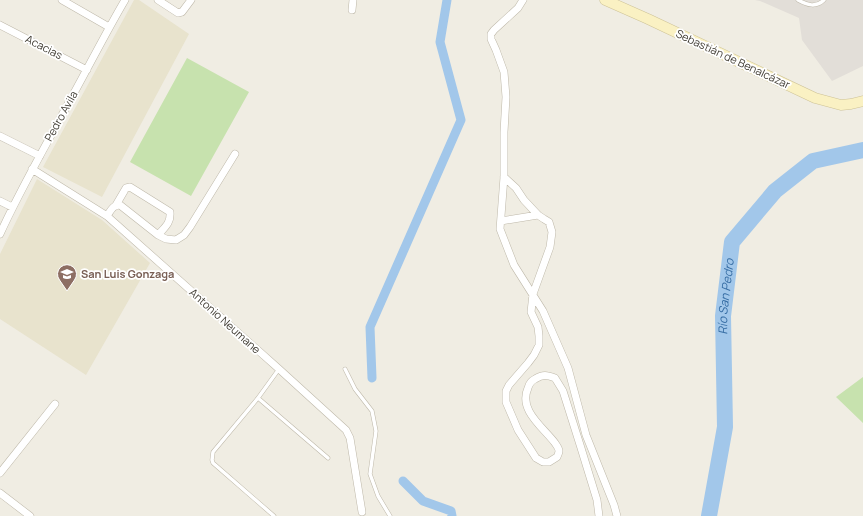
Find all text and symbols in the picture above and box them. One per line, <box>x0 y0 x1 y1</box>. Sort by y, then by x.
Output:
street label: Sebastián de Benalcázar <box>674 25 793 92</box>
street label: Acacias <box>23 31 65 62</box>
street label: Pedro Avila <box>41 88 81 144</box>
water label: Río San Pedro <box>714 257 738 335</box>
school or university icon: San Luis Gonzaga <box>56 263 78 291</box>
place label: San Luis Gonzaga <box>81 266 174 281</box>
street label: Antonio Neumane <box>187 285 265 357</box>

